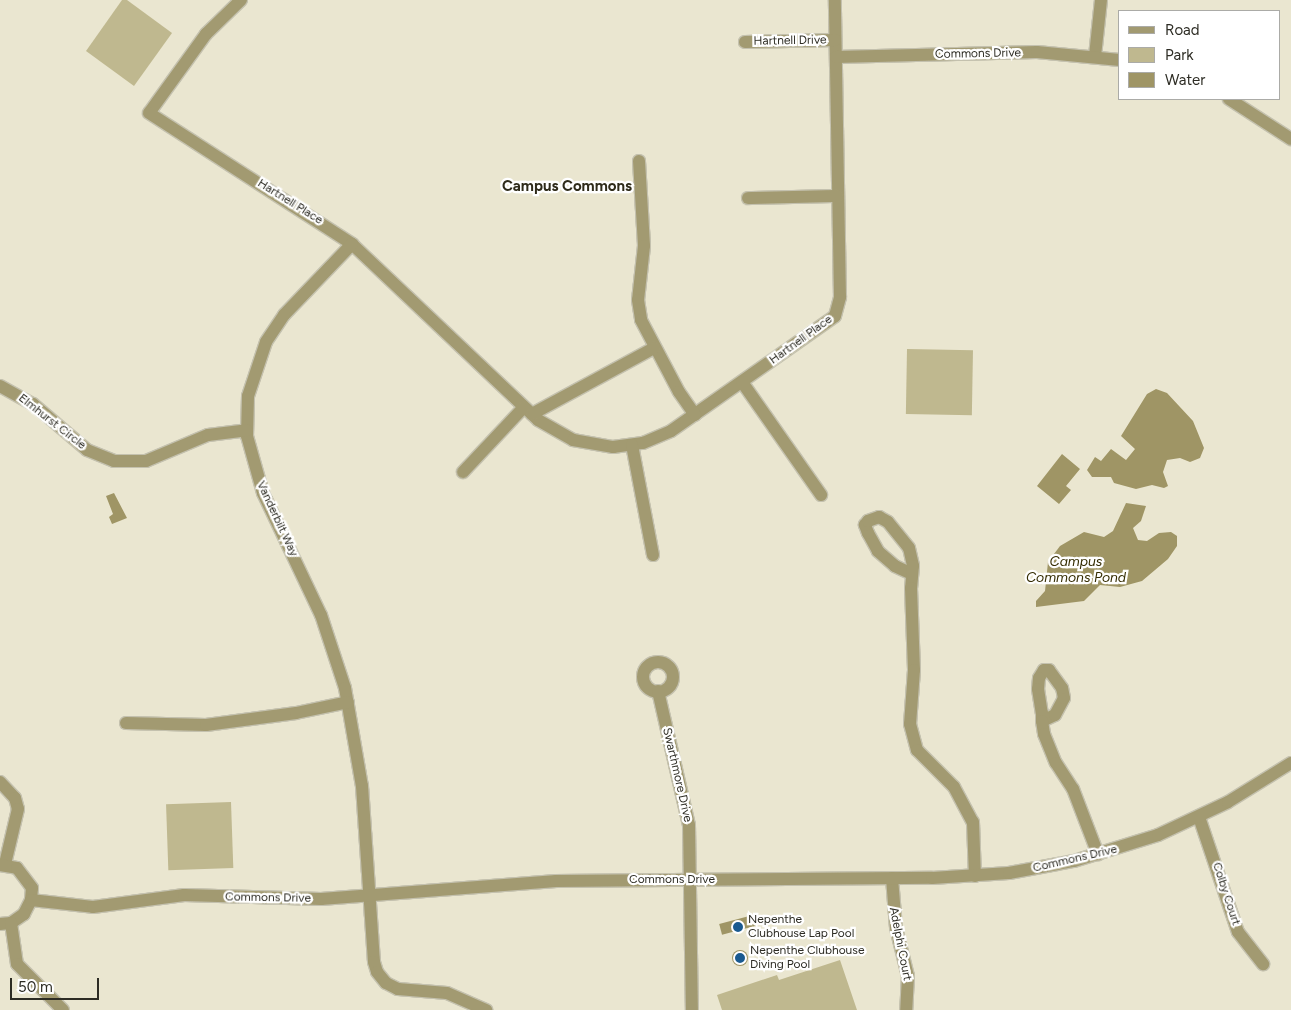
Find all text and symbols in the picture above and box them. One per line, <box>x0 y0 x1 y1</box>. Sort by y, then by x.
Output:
legend <box>1118 10 1281 100</box>
text: Road <box>1165 21 1200 39</box>
street label: Hartnell Drive <box>753 33 827 49</box>
street label: Commons Drive <box>935 46 1021 62</box>
text: Park <box>1165 46 1194 64</box>
text: Water <box>1165 71 1205 89</box>
street label: Hartnell Place <box>255 176 325 228</box>
district label: Campus Commons <box>502 178 632 196</box>
street label: Hartnell Place <box>767 312 835 368</box>
street label: Elmhurst Circle <box>15 391 89 453</box>
street label: Vanderbilt Way <box>253 479 301 559</box>
water label: Campus Commons Pond <box>1026 554 1126 586</box>
street label: Swarthmore Drive <box>659 726 695 824</box>
street label: Commons Drive <box>1031 842 1119 876</box>
street label: Colby Court <box>1209 861 1243 927</box>
street label: Commons Drive <box>629 873 715 887</box>
street label: Commons Drive <box>225 890 311 906</box>
street label: Adelphi Court <box>886 906 914 982</box>
place label: Nepenthe Clubhouse Lap Pool <box>748 913 854 941</box>
marker: Nepenthe Clubhouse Lap Pool <box>732 921 744 933</box>
place label: Nepenthe Clubhouse Diving Pool <box>750 944 864 972</box>
marker: Nepenthe Clubhouse Diving Pool <box>734 952 746 964</box>
scale bar <box>12 968 101 1000</box>
text: 50 m <box>18 978 53 996</box>

